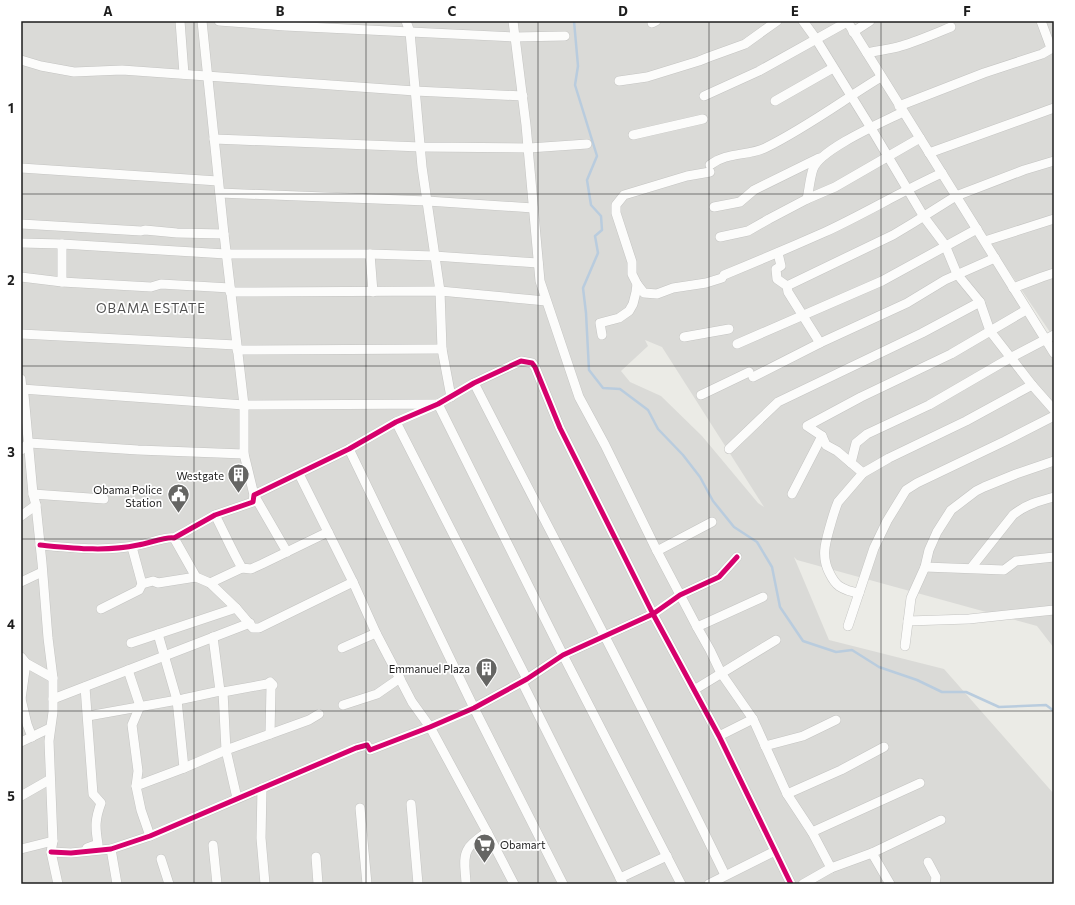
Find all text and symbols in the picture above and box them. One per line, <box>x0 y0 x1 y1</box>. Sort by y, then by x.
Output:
text: A <box>103 3 113 19</box>
text: B <box>276 3 285 19</box>
text: C <box>448 3 457 19</box>
text: D <box>618 3 628 19</box>
text: E <box>791 3 799 19</box>
text: F <box>963 3 971 19</box>
text: 1 <box>8 100 14 116</box>
text: 2 <box>7 272 15 288</box>
district label: OBAMA ESTATE <box>96 300 206 316</box>
text: 3 <box>7 444 15 460</box>
building icon: Westgate <box>226 462 252 495</box>
place label: Westgate <box>176 469 224 482</box>
public building icon: Obama Police Station <box>165 482 191 515</box>
place label: Obama Police Station <box>93 483 162 509</box>
text: 4 <box>7 616 15 632</box>
building icon: Emmanuel Plaza <box>473 655 499 688</box>
place label: Emmanuel Plaza <box>389 662 470 675</box>
text: 5 <box>7 788 15 804</box>
supermarket icon: Obamart <box>471 831 497 864</box>
place label: Obamart <box>500 838 546 851</box>

